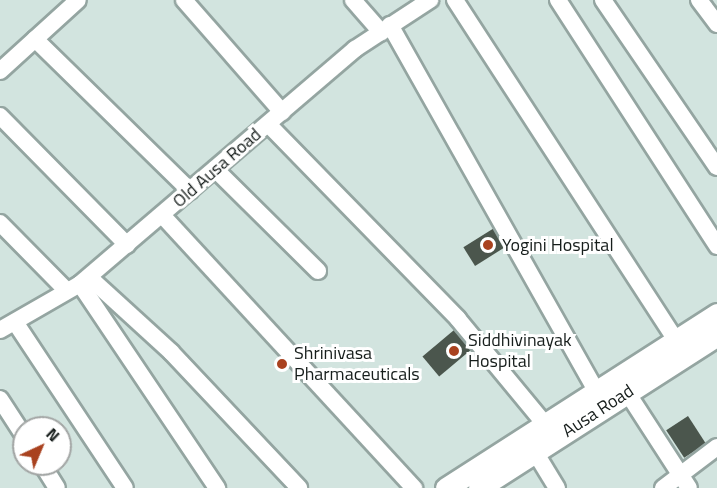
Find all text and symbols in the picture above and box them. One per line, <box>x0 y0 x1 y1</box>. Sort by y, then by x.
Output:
street label: Old Ausa Road <box>168 124 266 212</box>
place label: Yogini Hospital <box>502 234 614 256</box>
marker: Yogini Hospital <box>479 236 497 254</box>
place label: Siddhivinayak Hospital <box>468 330 572 372</box>
marker: Siddhivinayak Hospital <box>445 342 463 360</box>
place label: Shrinivasa Pharmaceuticals <box>294 343 420 386</box>
marker: Shrinivasa Pharmaceuticals <box>275 357 289 371</box>
street label: Ausa Road <box>558 380 638 442</box>
north arrow <box>12 416 72 476</box>
text: N <box>41 422 65 447</box>

